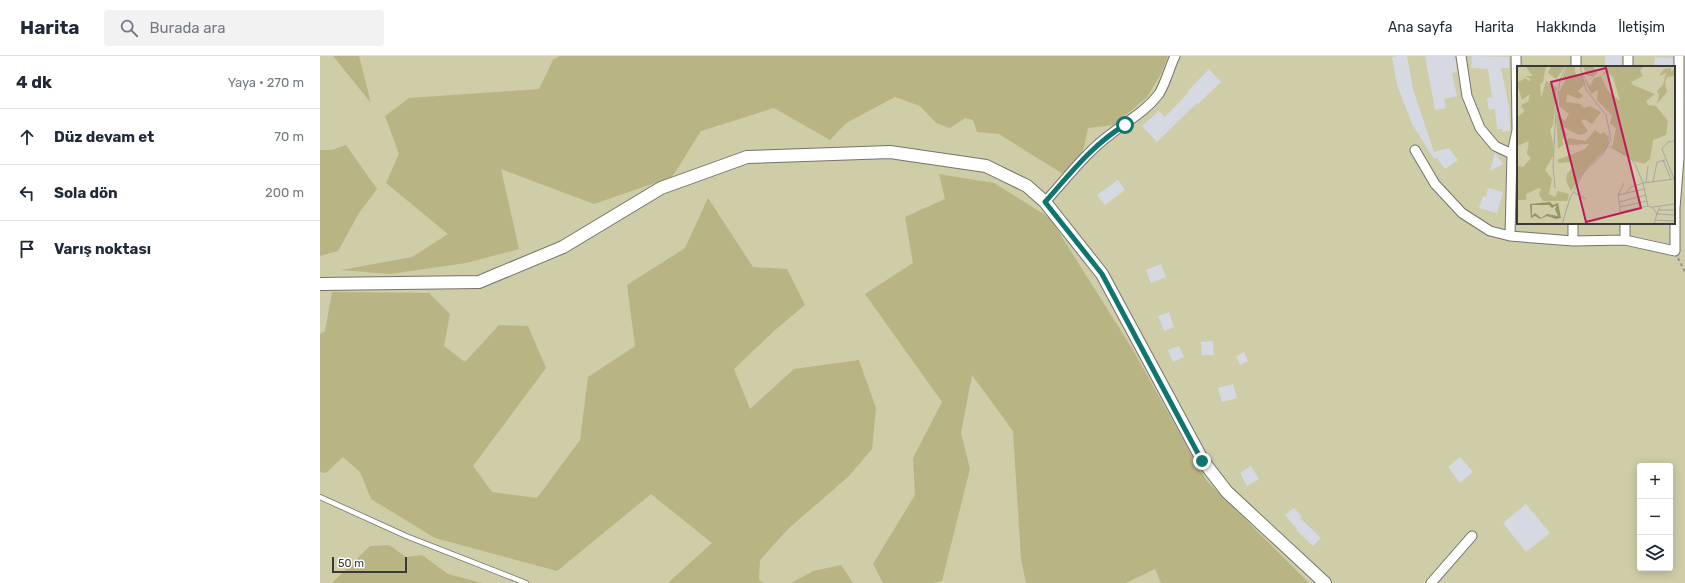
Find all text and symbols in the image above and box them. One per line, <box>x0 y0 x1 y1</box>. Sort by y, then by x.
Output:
search box <box>104 10 384 46</box>
text: Harita <box>20 16 80 39</box>
icon: search <box>118 17 140 39</box>
text: Burada ara <box>150 19 225 37</box>
text: Ana sayfa <box>1388 19 1452 36</box>
text: Harita <box>1474 19 1514 36</box>
text: Hakkında <box>1536 19 1596 36</box>
text: İletişim <box>1618 19 1665 36</box>
inset map <box>1517 66 1675 224</box>
text: 4 dk <box>16 72 52 92</box>
text: Yaya · 270 m <box>228 75 304 90</box>
route start <box>1116 116 1134 134</box>
icon: ahead <box>16 126 38 148</box>
text: Düz devam et <box>54 128 154 146</box>
text: 70 m <box>274 129 304 144</box>
icon: left <box>16 182 38 204</box>
text: Sola dön <box>54 184 118 202</box>
text: 200 m <box>265 185 304 200</box>
icon: arrive <box>16 238 38 260</box>
text: Varış noktası <box>54 240 151 258</box>
route end <box>1193 452 1211 470</box>
map controls <box>1637 463 1673 571</box>
button: + <box>1637 463 1673 499</box>
button: − <box>1637 499 1673 535</box>
button: layers <box>1637 535 1673 571</box>
scale bar <box>332 555 407 574</box>
text: 50 m <box>338 557 364 570</box>

